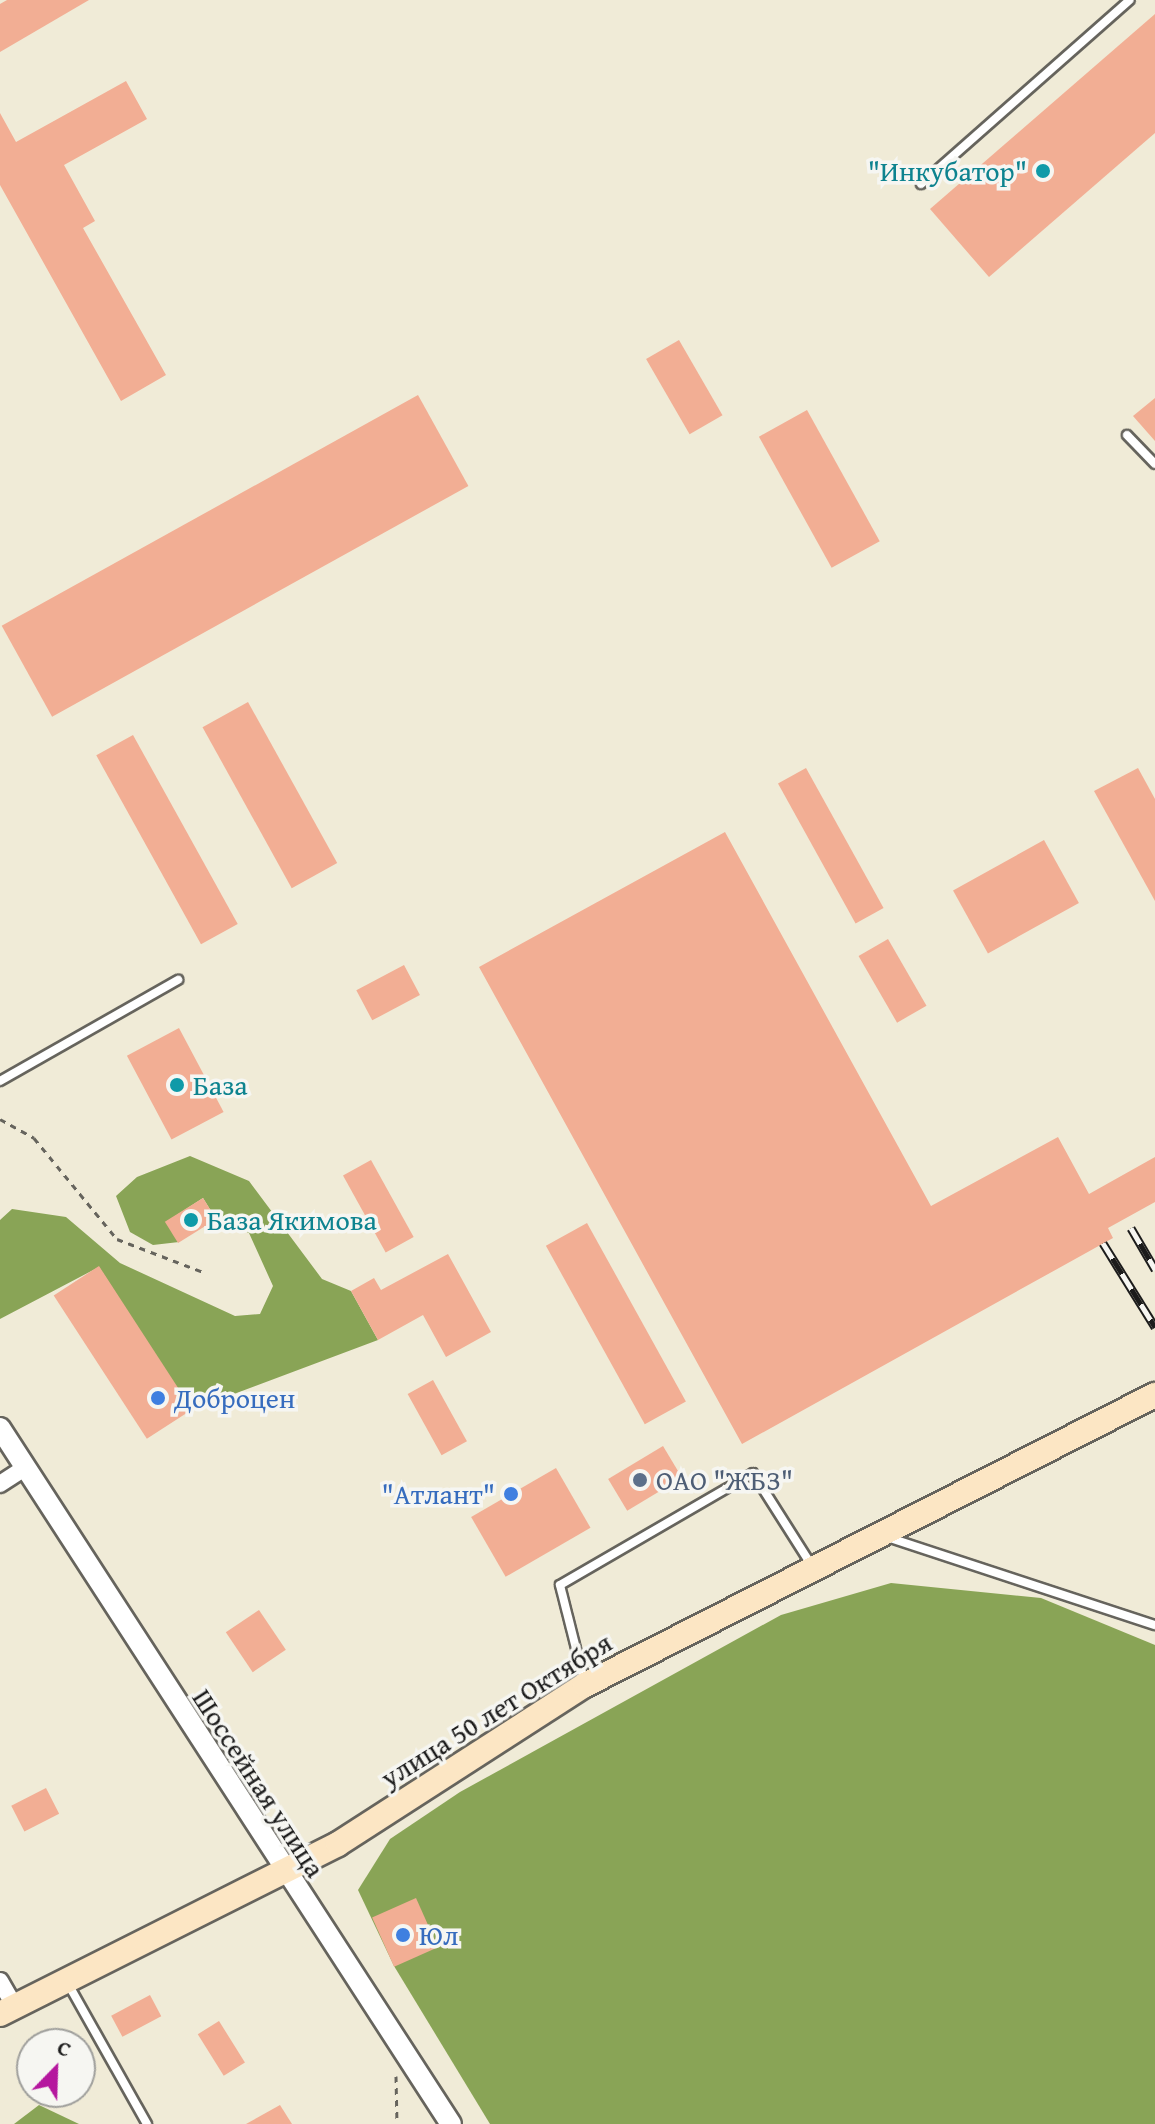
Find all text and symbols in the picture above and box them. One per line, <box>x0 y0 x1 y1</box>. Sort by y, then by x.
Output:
place label: "Инкубатор" <box>868 154 1027 188</box>
marker: "Инкубатор" <box>1034 162 1052 180</box>
place label: База <box>193 1068 248 1102</box>
marker: База <box>168 1076 186 1094</box>
place label: База Якимова <box>207 1203 377 1237</box>
marker: База Якимова <box>182 1211 200 1229</box>
place label: Доброцен <box>174 1381 295 1415</box>
marker: Доброцен <box>149 1389 167 1407</box>
place label: ОАО "ЖБЗ" <box>656 1463 793 1497</box>
marker: ОАО "ЖБЗ" <box>631 1471 649 1489</box>
place label: "Атлант" <box>381 1477 495 1511</box>
marker: "Атлант" <box>502 1485 520 1503</box>
street label: улица 50 лет Октября <box>374 1625 618 1795</box>
street label: Шоссейная улица <box>186 1683 332 1883</box>
place label: Юл <box>419 1918 458 1952</box>
marker: Юл <box>394 1926 412 1944</box>
north arrow <box>16 2028 96 2108</box>
text: С <box>53 2031 77 2065</box>

